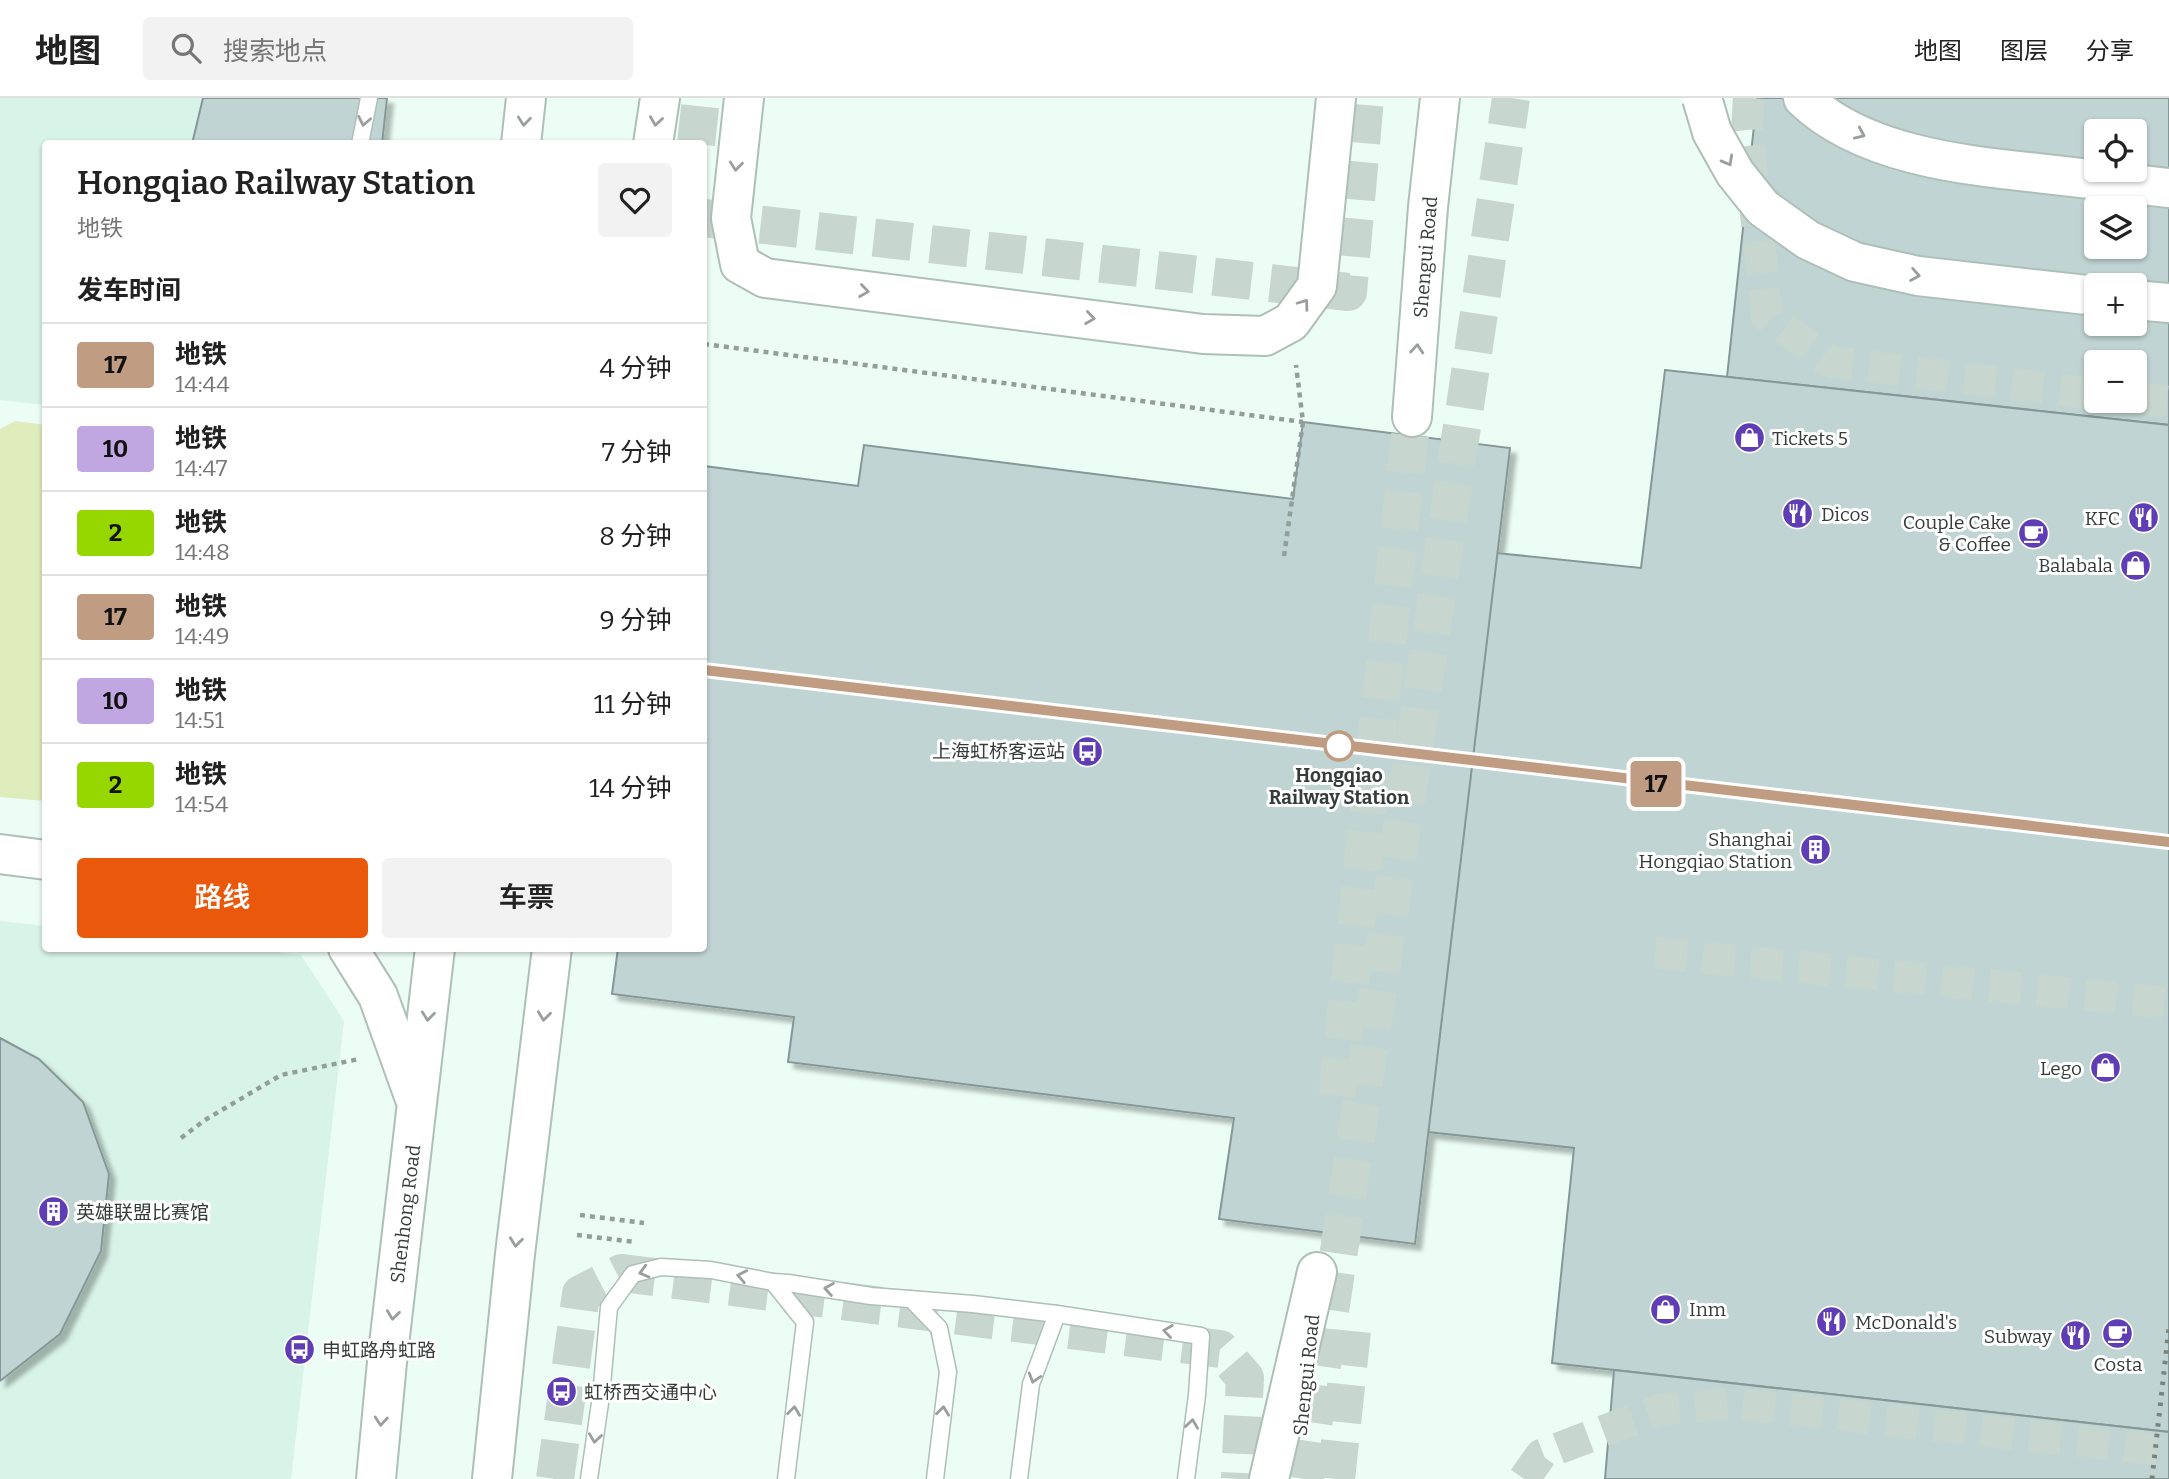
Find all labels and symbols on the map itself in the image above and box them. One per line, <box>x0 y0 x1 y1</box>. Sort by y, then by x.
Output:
one-way arrow <box>358 115 373 127</box>
one-way arrow <box>516 115 531 127</box>
one-way arrow <box>649 115 664 127</box>
one-way arrow <box>1853 126 1865 140</box>
one-way arrow <box>1720 153 1733 166</box>
one-way arrow <box>729 160 744 172</box>
street label: Shengui Road <box>1409 195 1442 319</box>
one-way arrow <box>1909 267 1921 282</box>
one-way arrow <box>858 283 870 298</box>
one-way arrow <box>1296 299 1308 312</box>
one-way arrow <box>1084 311 1096 326</box>
one-way arrow <box>1409 343 1424 354</box>
shop icon: Tickets 5 <box>1732 421 1766 455</box>
place label: Tickets 5 <box>1772 427 1848 450</box>
restaurant icon: Dicos <box>1781 497 1815 531</box>
restaurant icon: KFC <box>2126 501 2160 535</box>
place label: Dicos <box>1821 503 1869 526</box>
place label: KFC <box>2085 507 2120 530</box>
place label: Couple Cake & Coffee <box>1903 511 2011 556</box>
cafe icon: Couple Cake & Coffee <box>2017 516 2051 550</box>
shop icon: Balabala <box>2119 548 2153 582</box>
place label: Balabala <box>2038 554 2114 577</box>
marker: Hongqiao Railway Station <box>1324 731 1354 761</box>
bus stop icon: 上海虹桥客运站 <box>1071 734 1105 768</box>
place label: 上海虹桥客运站 <box>932 740 1065 763</box>
line badge: 17 <box>1624 761 1688 807</box>
place label: Hongqiao Railway Station <box>1269 764 1410 809</box>
place label: Shanghai Hongqiao Station <box>1639 828 1792 873</box>
building icon: Shanghai Hongqiao Station <box>1798 833 1832 867</box>
one-way arrow <box>536 1010 551 1022</box>
one-way arrow <box>420 1011 435 1022</box>
shop icon: Lego <box>2088 1051 2122 1085</box>
place label: Lego <box>2040 1057 2082 1080</box>
street label: Shenhong Road <box>386 1143 425 1285</box>
building icon: 英雄联盟比赛馆 <box>36 1195 70 1229</box>
place label: 英雄联盟比赛馆 <box>76 1201 209 1224</box>
one-way arrow <box>509 1236 524 1248</box>
one-way arrow <box>638 1264 650 1278</box>
one-way arrow <box>736 1270 748 1285</box>
one-way arrow <box>823 1282 835 1297</box>
shop icon: Inm <box>1649 1292 1683 1326</box>
place label: Inm <box>1689 1298 1726 1321</box>
restaurant icon: McDonald's <box>1815 1305 1849 1339</box>
one-way arrow <box>385 1309 400 1321</box>
place label: McDonald's <box>1855 1311 1957 1334</box>
street label: Shengui Road <box>1289 1313 1324 1437</box>
cafe icon: Costa <box>2101 1316 2135 1350</box>
restaurant icon: Subway <box>2058 1319 2092 1353</box>
one-way arrow <box>1162 1324 1174 1339</box>
place label: Subway <box>1984 1325 2053 1348</box>
bus stop icon: 申虹路舟虹路 <box>282 1333 316 1367</box>
place label: 申虹路舟虹路 <box>322 1339 436 1362</box>
place label: Costa <box>2094 1353 2143 1376</box>
one-way arrow <box>1028 1372 1042 1384</box>
bus stop icon: 虹桥西交通中心 <box>544 1375 578 1409</box>
place label: 虹桥西交通中心 <box>584 1381 717 1404</box>
one-way arrow <box>786 1405 801 1417</box>
one-way arrow <box>935 1405 950 1417</box>
one-way arrow <box>374 1415 389 1426</box>
one-way arrow <box>1185 1418 1200 1430</box>
one-way arrow <box>588 1432 603 1443</box>

